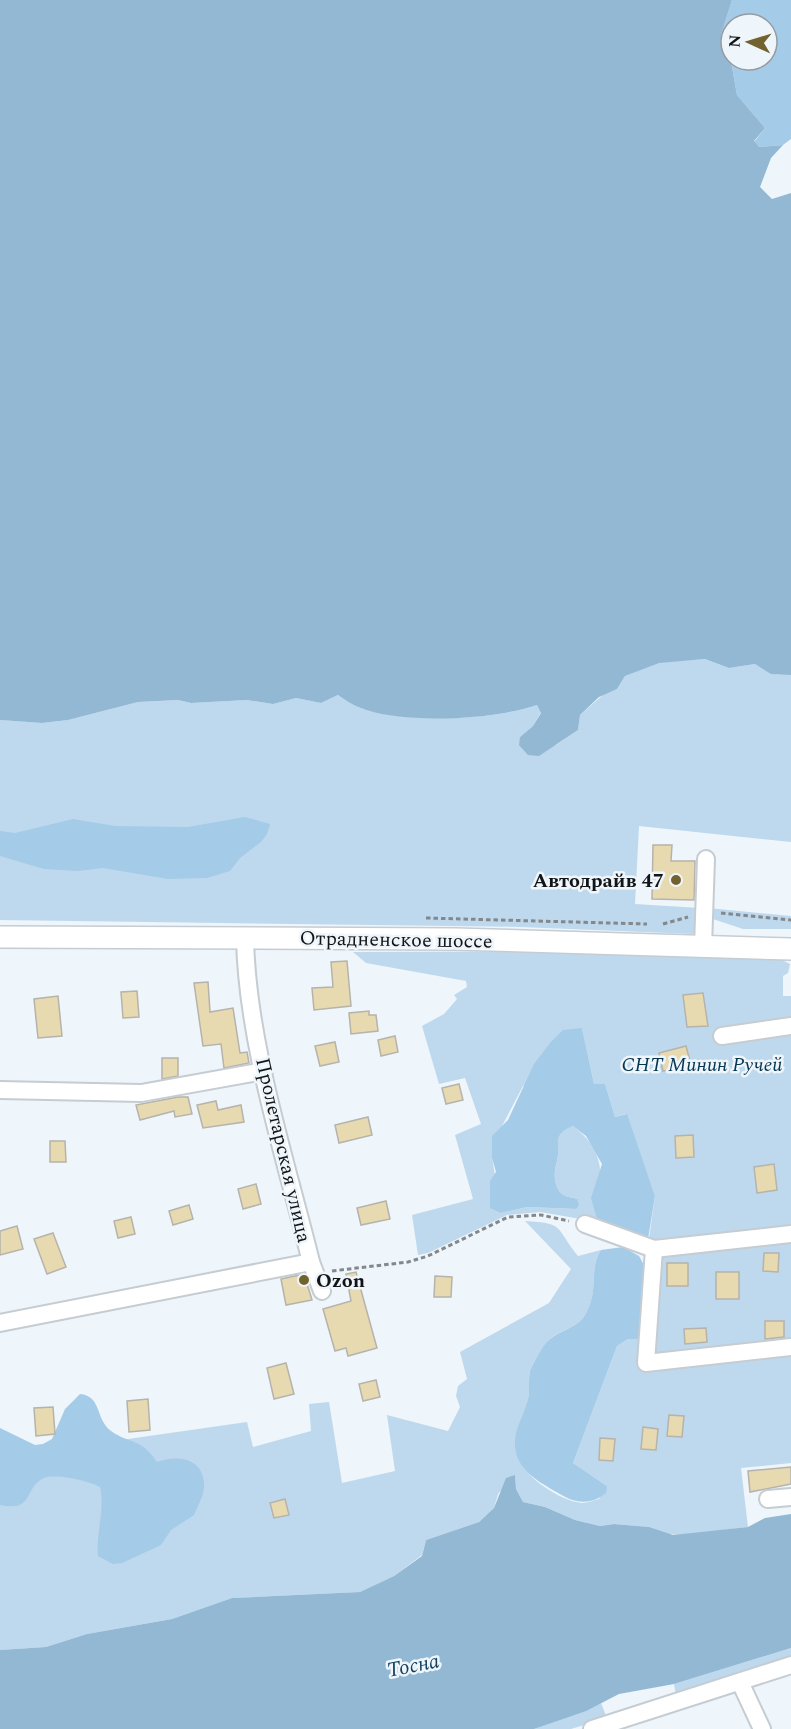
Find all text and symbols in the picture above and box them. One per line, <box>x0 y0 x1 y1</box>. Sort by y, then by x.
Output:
north arrow <box>719 12 779 72</box>
text: N <box>723 34 747 48</box>
place label: Автодрайв 47 <box>533 866 664 896</box>
marker: Автодрайв 47 <box>669 873 683 887</box>
street label: Отрадненское шоссе <box>299 923 493 957</box>
park label: СНТ Минин Ручей <box>621 1050 783 1080</box>
street label: Пролетарская улица <box>247 1055 319 1246</box>
place label: Ozon <box>316 1266 365 1296</box>
marker: Ozon <box>297 1273 311 1287</box>
water label: Тосна <box>384 1645 442 1687</box>

